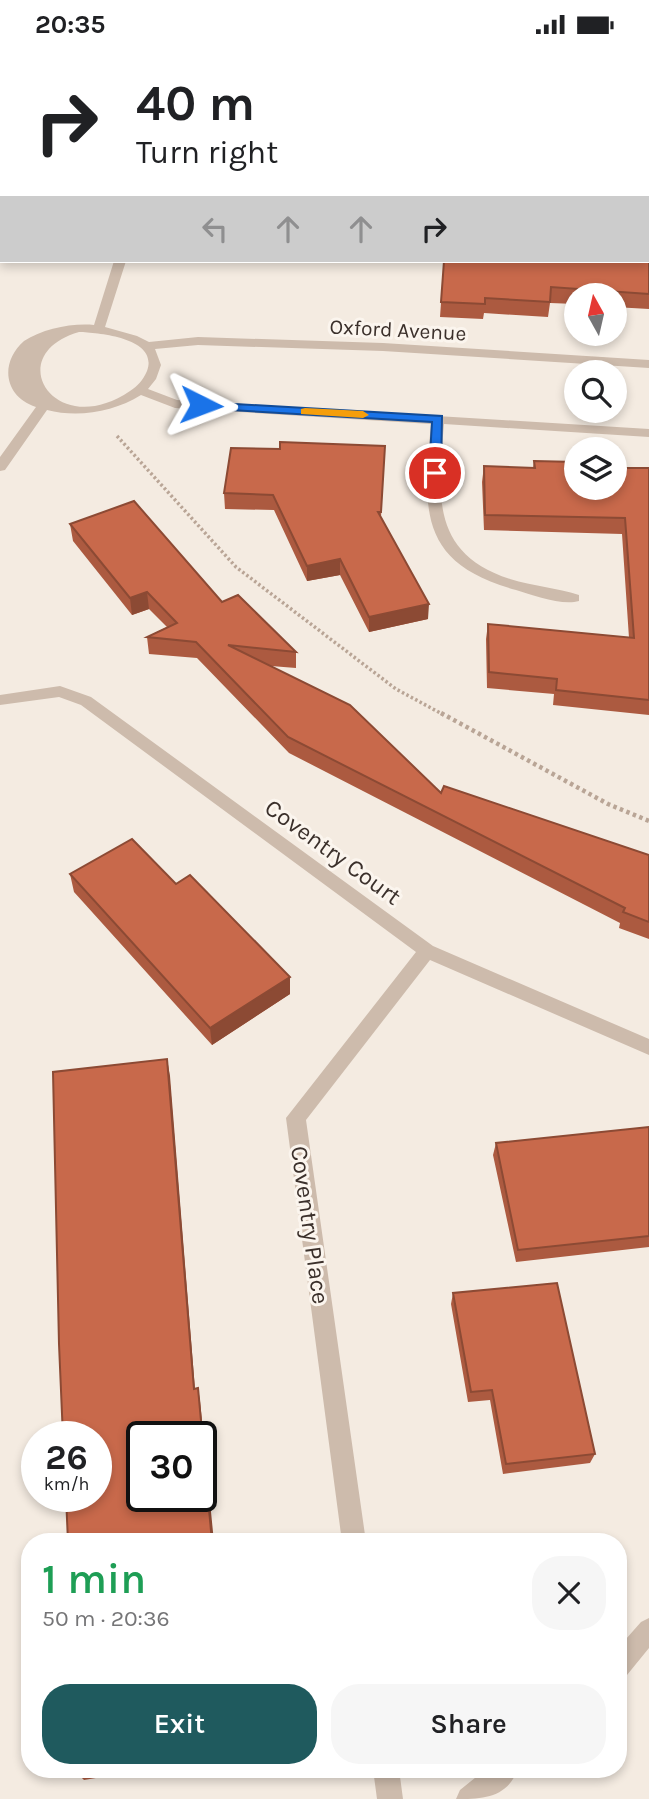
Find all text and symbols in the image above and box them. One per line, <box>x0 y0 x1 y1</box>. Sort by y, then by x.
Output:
text: 20:35 <box>35 9 106 40</box>
text: 40 m <box>136 75 255 132</box>
icon: right <box>21 77 112 168</box>
text: Turn right <box>136 134 278 171</box>
icon: left <box>196 210 234 248</box>
icon: ahead <box>269 210 307 248</box>
icon: ahead <box>342 210 380 248</box>
icon: right <box>415 210 453 248</box>
north arrow <box>564 283 626 347</box>
map controls <box>564 283 627 500</box>
street label: Oxford Avenue <box>329 314 467 346</box>
button: search <box>564 360 627 423</box>
position arrow <box>164 368 238 442</box>
button: layers <box>564 437 627 500</box>
pin <box>405 443 465 503</box>
icon: arrive <box>416 454 454 492</box>
street label: Coventry Court <box>260 793 406 911</box>
street label: Coventry Place <box>285 1144 335 1306</box>
speed limit sign: 30 <box>126 1421 217 1512</box>
text: 26 <box>45 1437 88 1478</box>
text: km/h <box>44 1473 89 1495</box>
text: 1 min <box>42 1554 146 1604</box>
button: close <box>532 1556 606 1630</box>
text: 50 m · 20:36 <box>42 1605 170 1632</box>
button: Exit <box>42 1684 317 1764</box>
button: Share <box>331 1684 606 1764</box>

